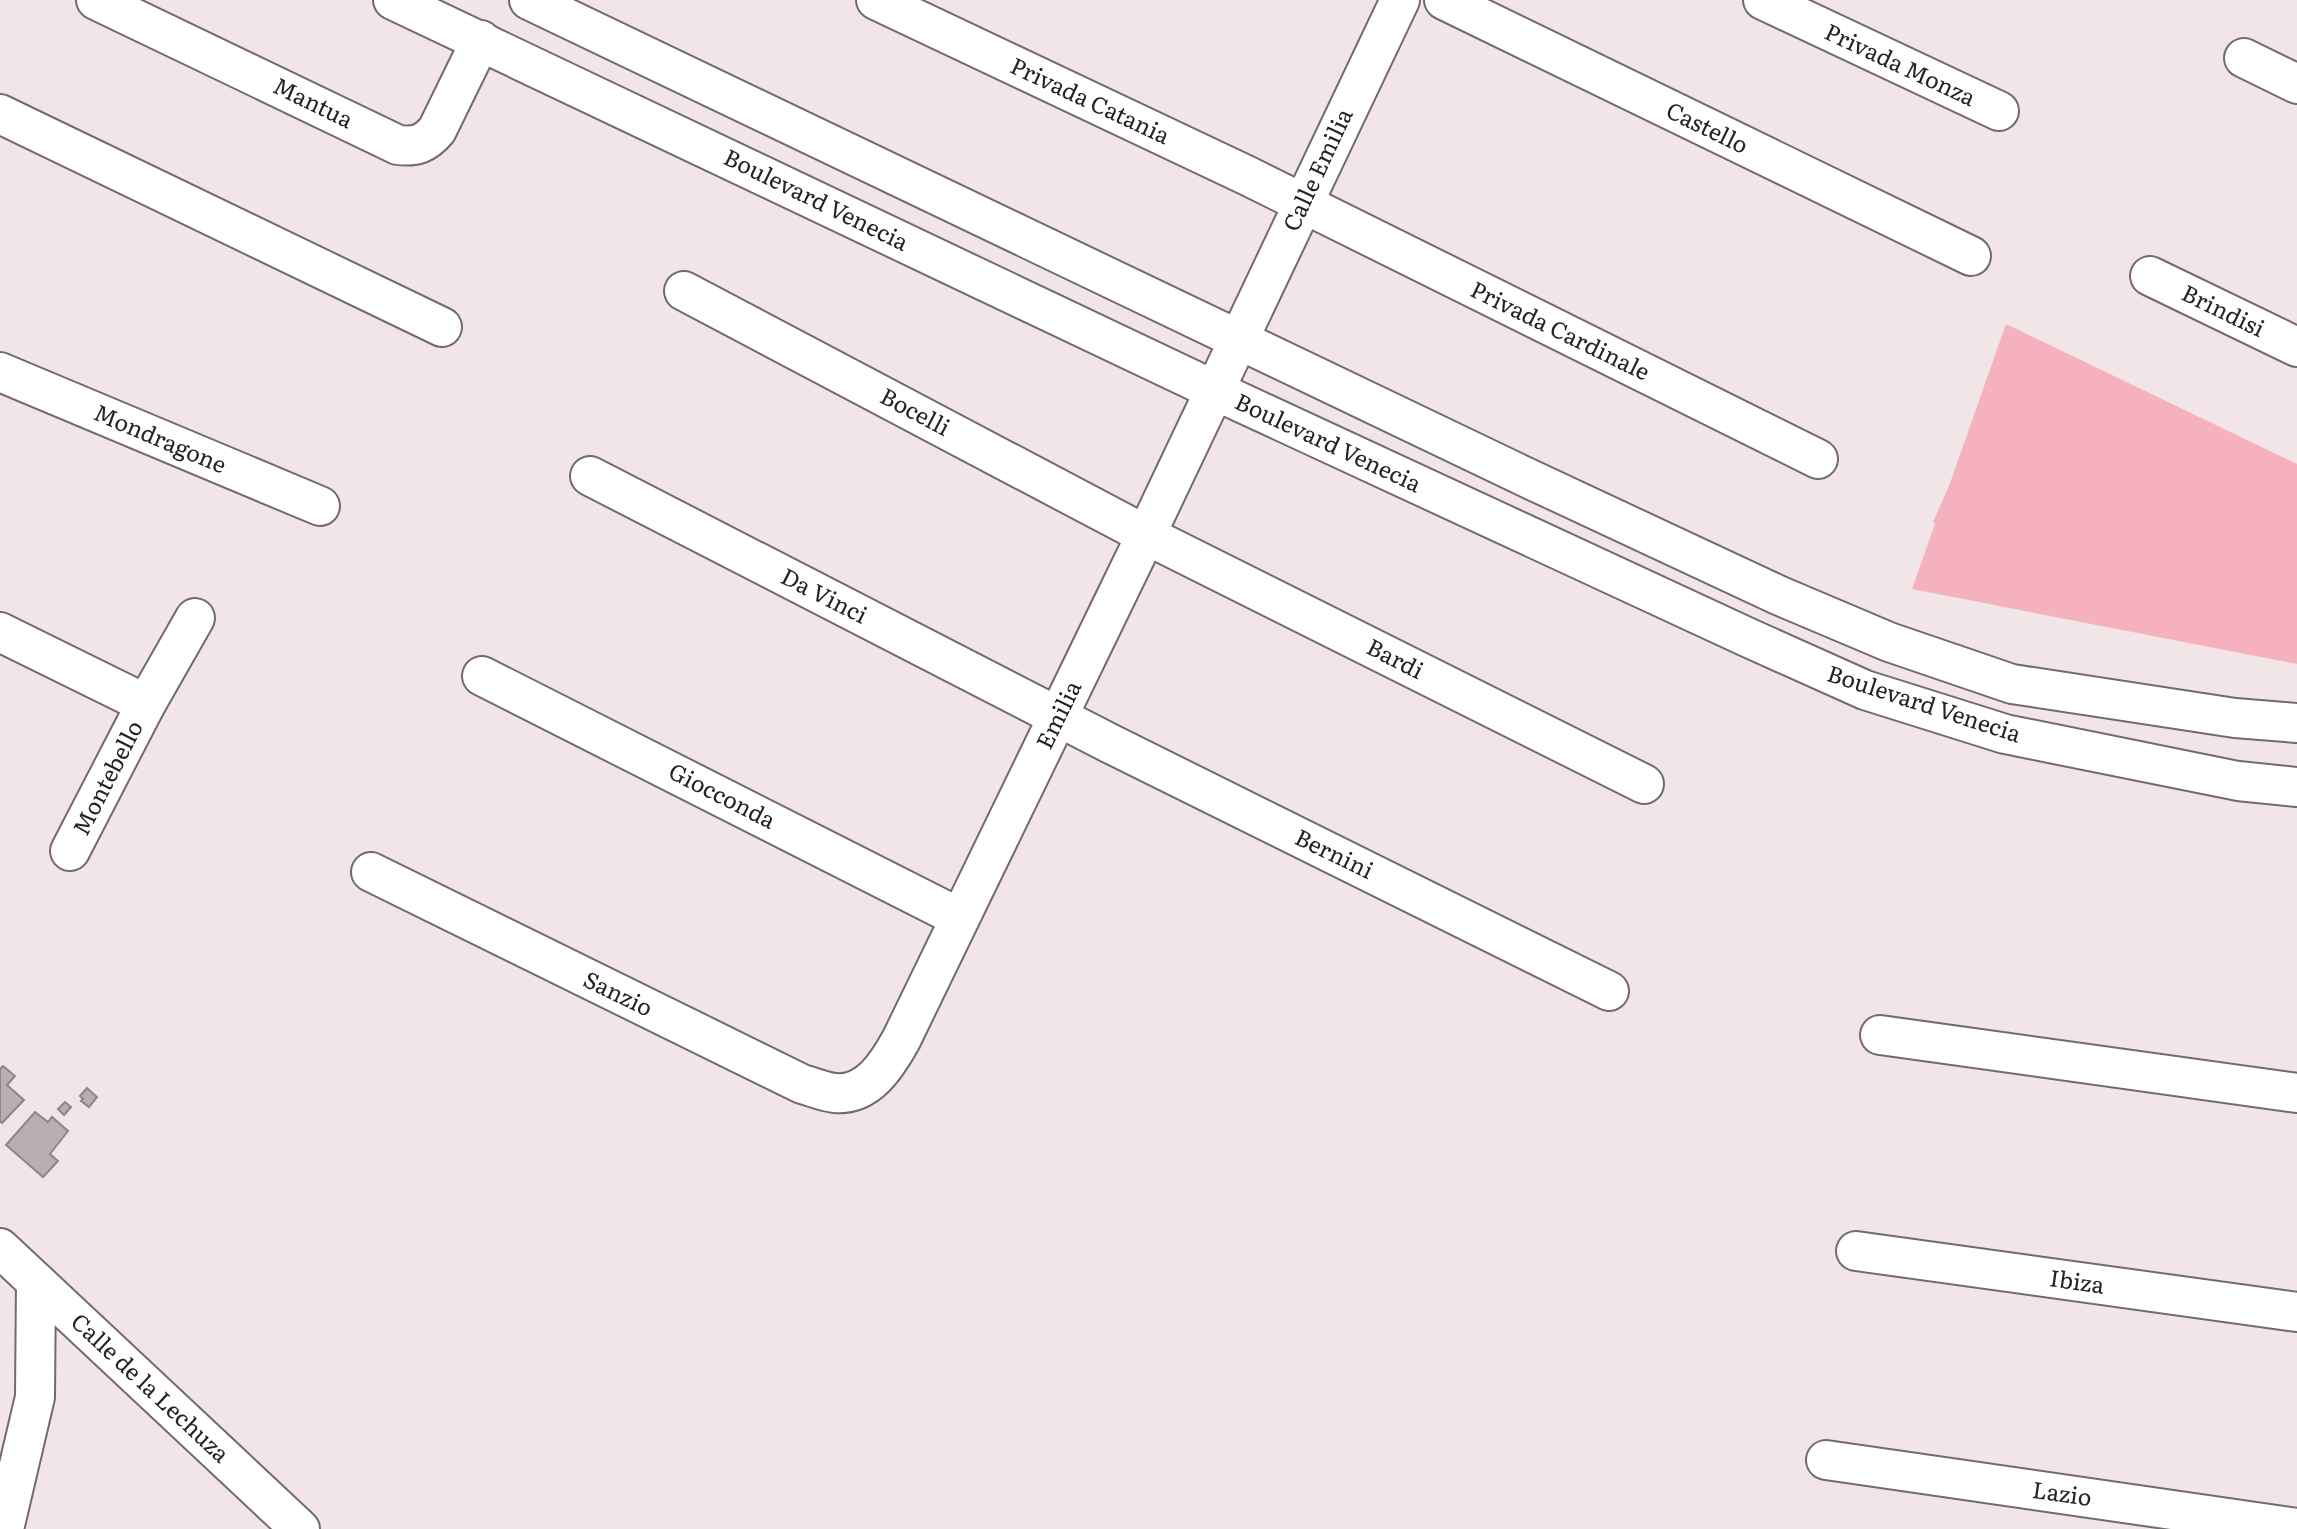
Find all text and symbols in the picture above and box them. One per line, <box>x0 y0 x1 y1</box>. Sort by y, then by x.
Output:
street label: Privada Monza <box>1820 13 1982 113</box>
street label: Privada Catania <box>1006 47 1177 151</box>
street label: Mantua <box>268 67 360 135</box>
street label: Castello <box>1661 92 1755 161</box>
street label: Calle Emilia <box>1273 101 1360 236</box>
street label: Boulevard Venecia <box>719 139 916 258</box>
street label: Privada Cardinale <box>1465 271 1656 387</box>
street label: Brindisi <box>2177 275 2271 344</box>
street label: Bocelli <box>875 378 957 443</box>
street label: Boulevard Venecia <box>1230 383 1428 500</box>
street label: Mondragone <box>89 394 232 480</box>
street label: Da Vinci <box>776 558 874 631</box>
street label: Bardi <box>1362 629 1431 686</box>
street label: Boulevard Venecia <box>1823 655 2026 750</box>
street label: Emilia <box>1026 674 1089 754</box>
street label: Montebello <box>63 714 150 841</box>
street label: Giocconda <box>664 753 783 836</box>
street label: Bernini <box>1290 819 1380 886</box>
street label: Sanzio <box>579 961 659 1024</box>
street label: Ibiza <box>2048 1259 2107 1301</box>
street label: Calle de la Lechuza <box>65 1304 239 1470</box>
street label: Lazio <box>2031 1471 2094 1513</box>

